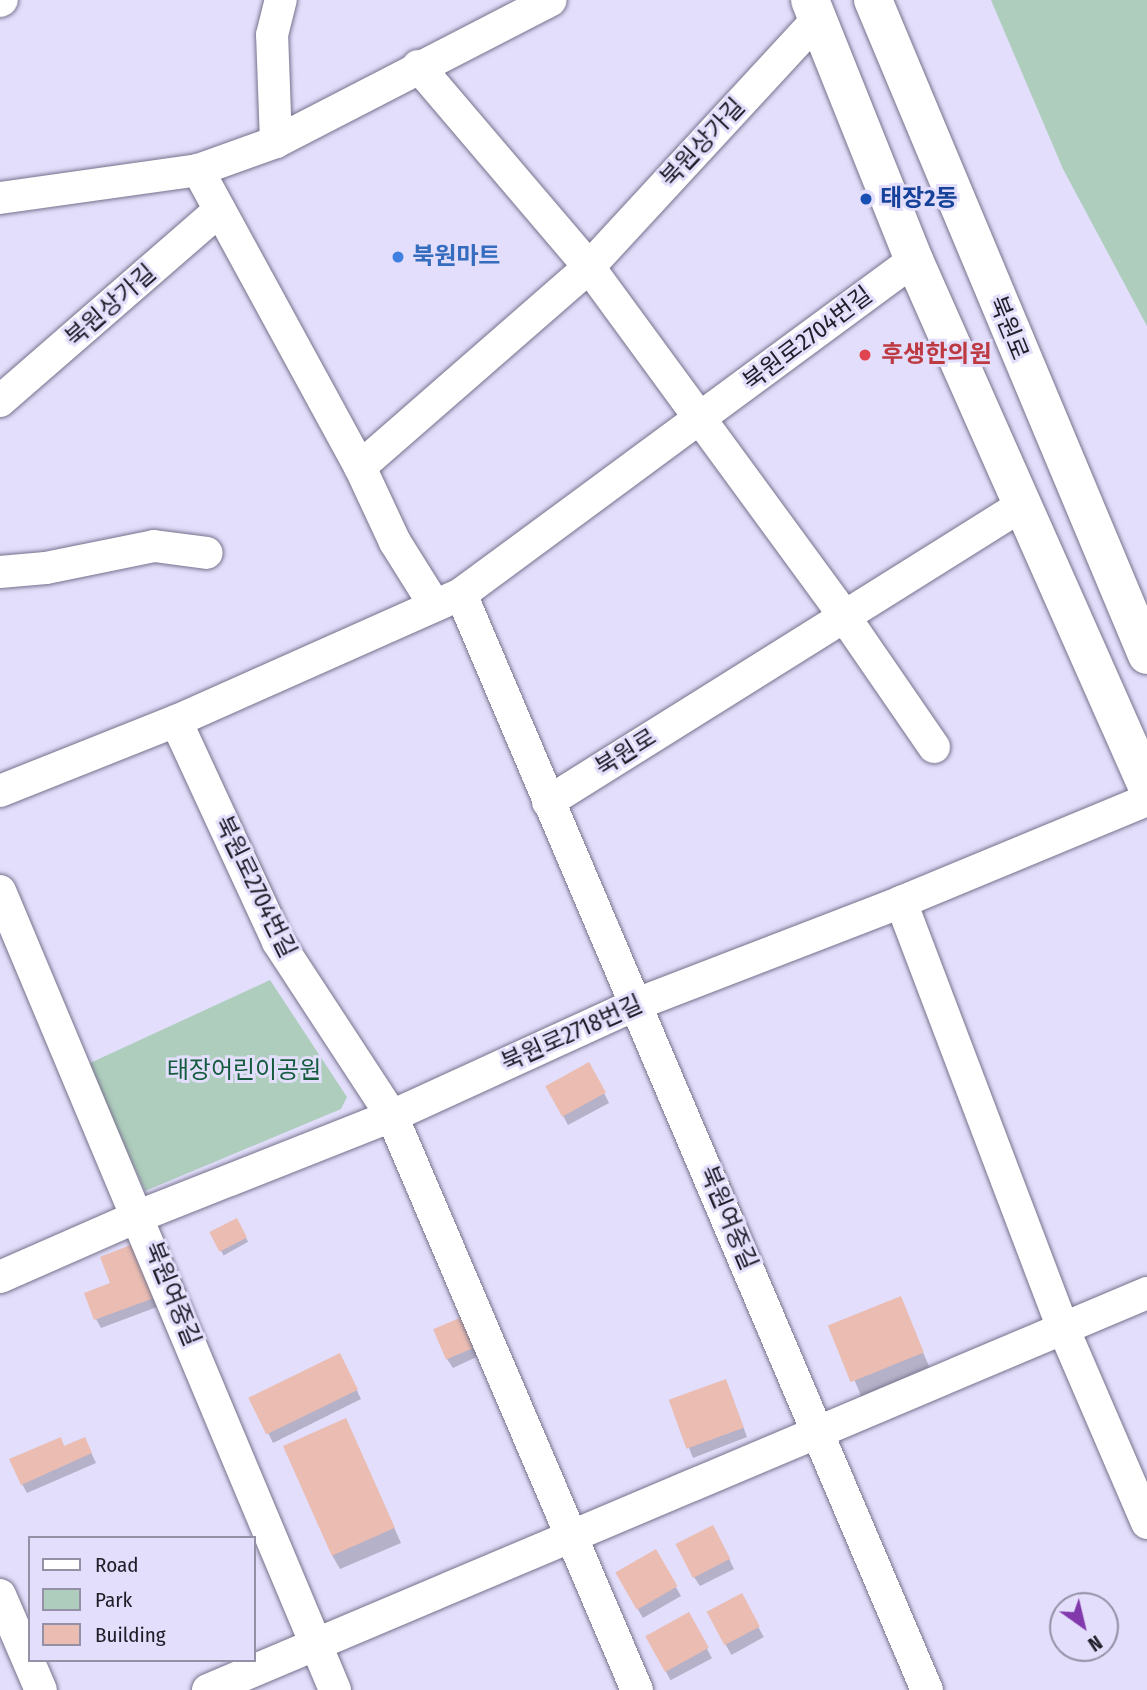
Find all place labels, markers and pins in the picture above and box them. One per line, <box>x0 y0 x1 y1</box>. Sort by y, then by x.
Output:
place label: 태장2동 <box>880 185 957 213</box>
marker: 태장2동 <box>858 191 874 207</box>
place label: 북원마트 <box>412 243 500 271</box>
marker: 북원마트 <box>390 249 406 265</box>
place label: 후생한의원 <box>881 341 991 369</box>
marker: 후생한의원 <box>855 345 875 365</box>

